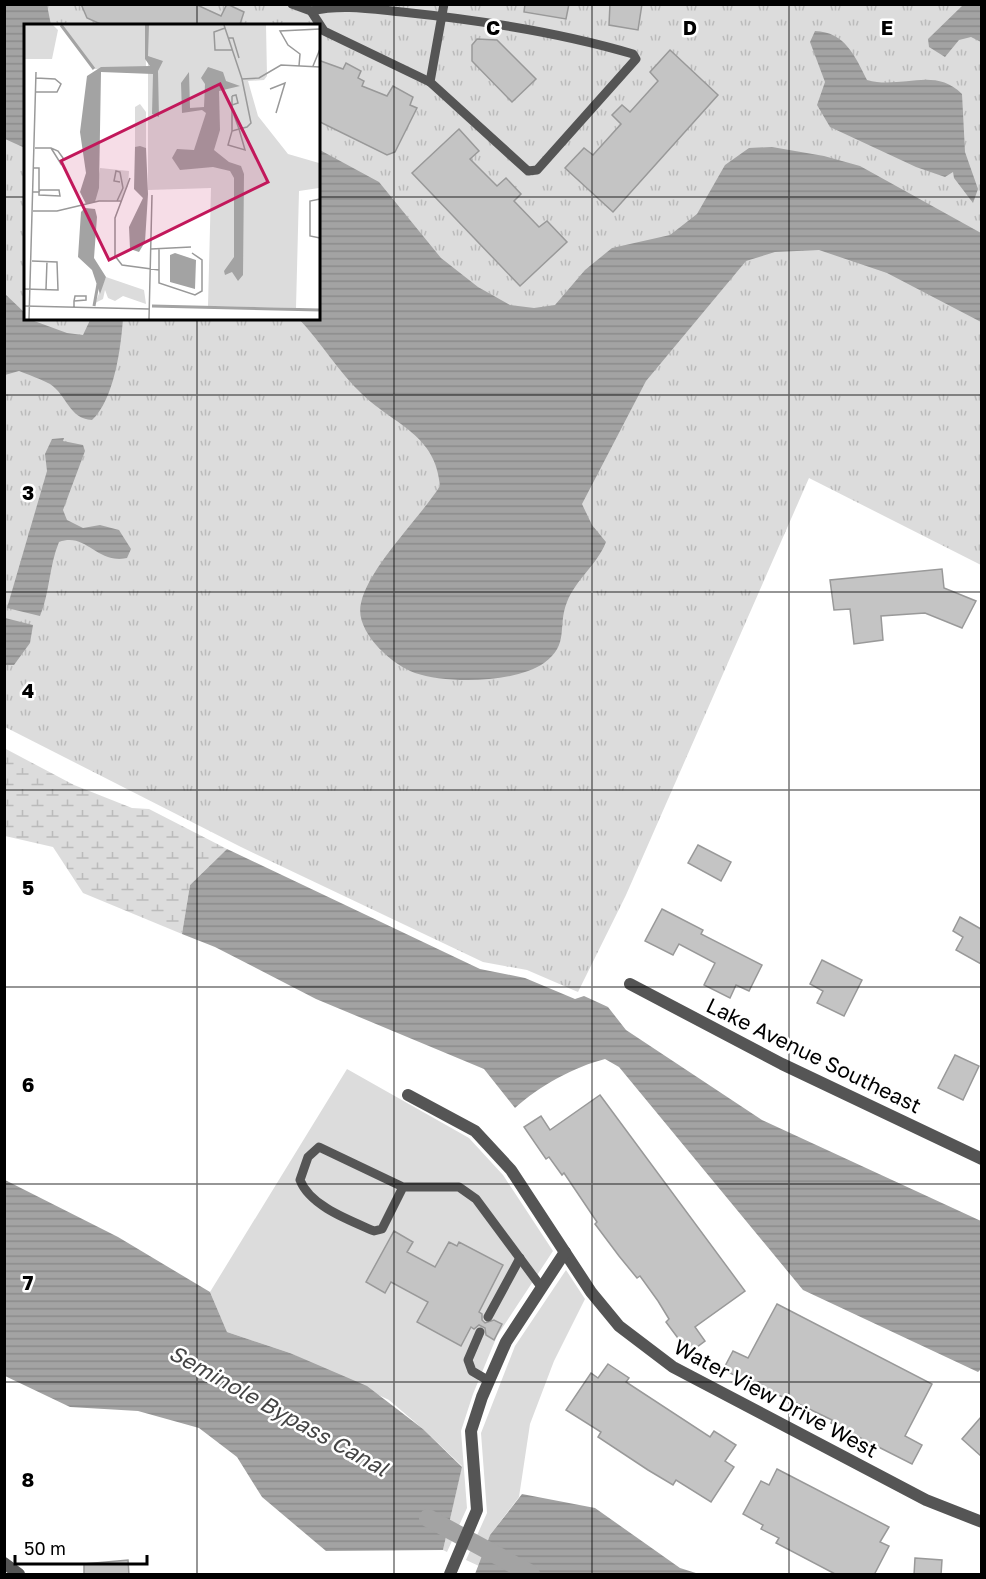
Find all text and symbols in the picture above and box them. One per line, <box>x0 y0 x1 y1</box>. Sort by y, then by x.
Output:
text: C <box>486 15 500 39</box>
text: D <box>683 15 697 39</box>
text: E <box>881 15 893 39</box>
inset map <box>24 24 320 320</box>
text: 3 <box>22 480 34 504</box>
text: 4 <box>22 678 34 702</box>
text: 5 <box>22 875 34 899</box>
street label: Lake Avenue Southeast <box>702 992 926 1118</box>
text: 6 <box>22 1072 34 1096</box>
text: 7 <box>23 1270 34 1294</box>
street label: Water View Drive West <box>670 1333 882 1463</box>
water label: Seminole Bypass Canal <box>165 1339 394 1482</box>
text: 8 <box>22 1467 34 1491</box>
scale bar <box>15 1528 147 1566</box>
text: 50 m <box>24 1537 66 1559</box>

